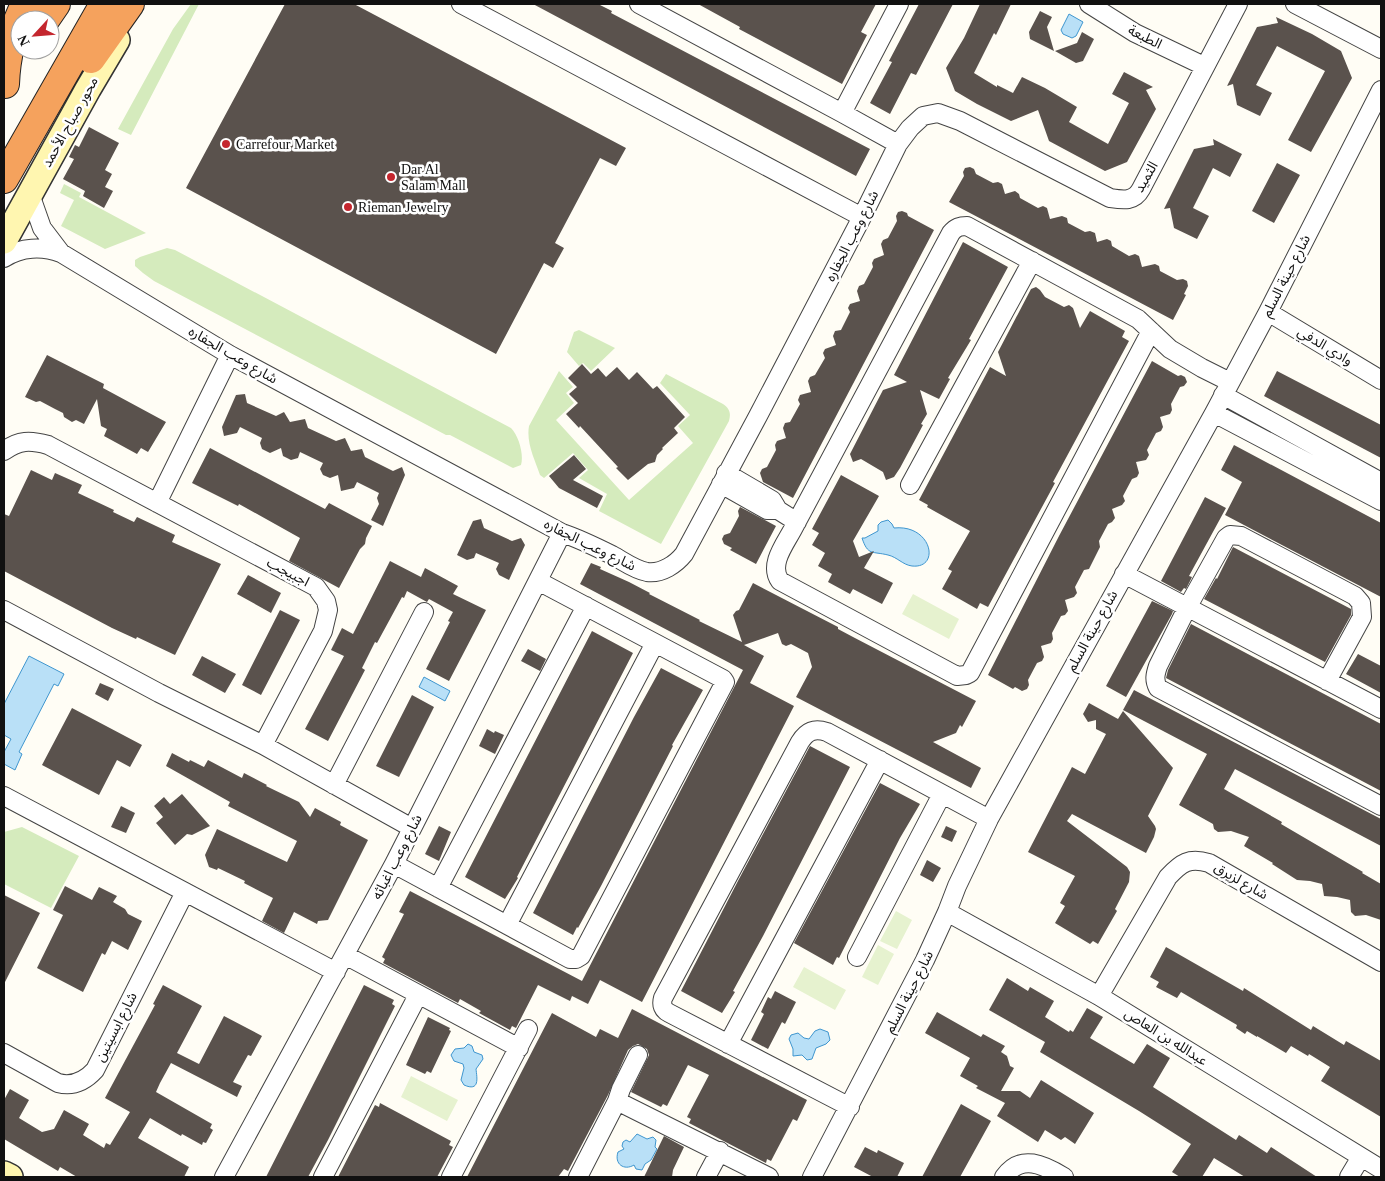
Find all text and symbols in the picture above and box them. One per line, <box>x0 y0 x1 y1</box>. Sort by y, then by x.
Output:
north arrow <box>10 10 60 60</box>
street label: الطبعة <box>1126 22 1164 52</box>
text: N <box>15 33 33 48</box>
street label: محور صباح الأحمد <box>39 74 104 171</box>
place label: Carrefour Market <box>236 137 334 152</box>
marker: Carrefour Market <box>220 138 232 150</box>
street label: الثميد <box>1131 159 1161 195</box>
place label: Dar Al Salam Mall <box>401 162 466 193</box>
marker: Dar Al Salam Mall <box>385 171 397 183</box>
street label: شارع وعب الجفاره <box>823 188 884 285</box>
place label: Rieman Jewelry <box>358 200 449 215</box>
marker: Rieman Jewelry <box>342 201 354 213</box>
street label: شارع حينة السلم <box>1259 232 1316 321</box>
street label: شارع وعب الجفاره <box>184 323 280 389</box>
street label: وادي الدفي <box>1293 324 1355 371</box>
street label: شارع وعب الجفاره <box>540 516 638 576</box>
street label: اجبيجب <box>264 555 312 590</box>
street label: شارع حينة السلم <box>1064 588 1123 676</box>
street label: شارع وعب اغباثه <box>369 812 428 903</box>
street label: شارع لزيرق <box>1210 860 1271 905</box>
street label: شارع حينة السلم <box>882 948 939 1037</box>
street label: شارع ابسيتين <box>92 990 143 1065</box>
street label: عبدالله بن العاص <box>1121 1005 1210 1069</box>

